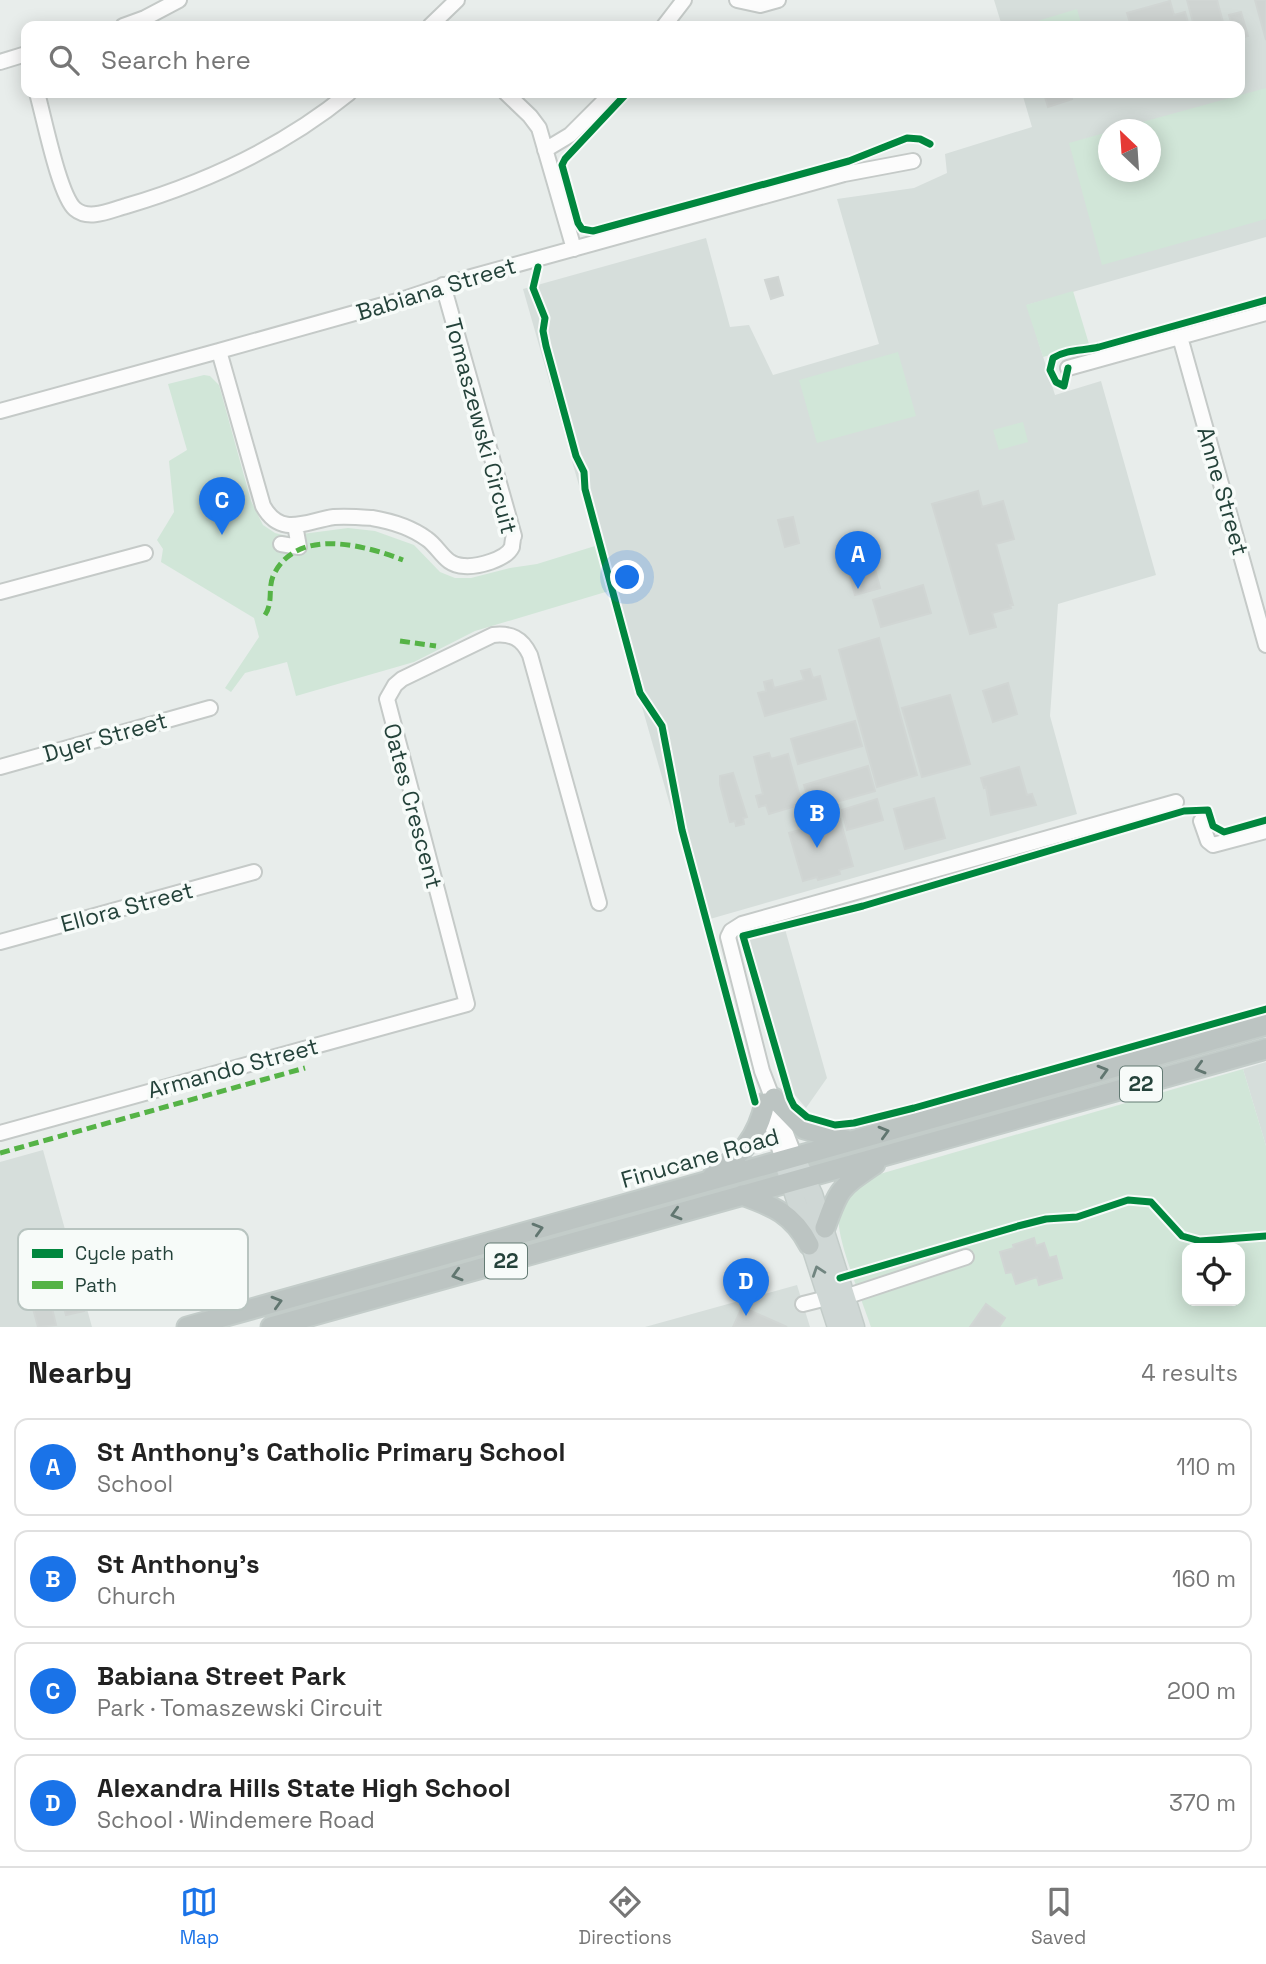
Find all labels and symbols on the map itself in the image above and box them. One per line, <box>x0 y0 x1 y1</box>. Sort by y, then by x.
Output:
north arrow <box>1098 119 1161 182</box>
street label: Babiana Street <box>352 250 520 328</box>
street label: Tomaszewski Circuit <box>438 315 524 537</box>
street label: Anne Street <box>1190 423 1256 559</box>
pin: C <box>199 477 245 535</box>
pin: A <box>835 531 881 589</box>
your location <box>610 560 644 594</box>
street label: Dyer Street <box>39 705 171 769</box>
street label: Oates Crescent <box>376 720 450 892</box>
pin: B <box>794 790 840 848</box>
street label: Ellora Street <box>57 875 197 939</box>
street label: Armando Street <box>144 1031 322 1105</box>
one-way arrow <box>1194 1059 1206 1074</box>
one-way arrow <box>1097 1065 1109 1079</box>
road number: 22 <box>1120 1066 1162 1102</box>
street label: Finucane Road <box>617 1121 783 1195</box>
one-way arrow <box>878 1126 890 1141</box>
one-way arrow <box>670 1205 682 1220</box>
one-way arrow <box>532 1222 544 1237</box>
legend <box>18 1229 248 1310</box>
text: Cycle path <box>75 1241 174 1266</box>
road number: 22 <box>485 1244 527 1278</box>
pin: D <box>723 1258 769 1316</box>
one-way arrow <box>812 1266 826 1278</box>
one-way arrow <box>451 1267 463 1281</box>
text: Path <box>75 1273 117 1298</box>
one-way arrow <box>271 1296 283 1310</box>

